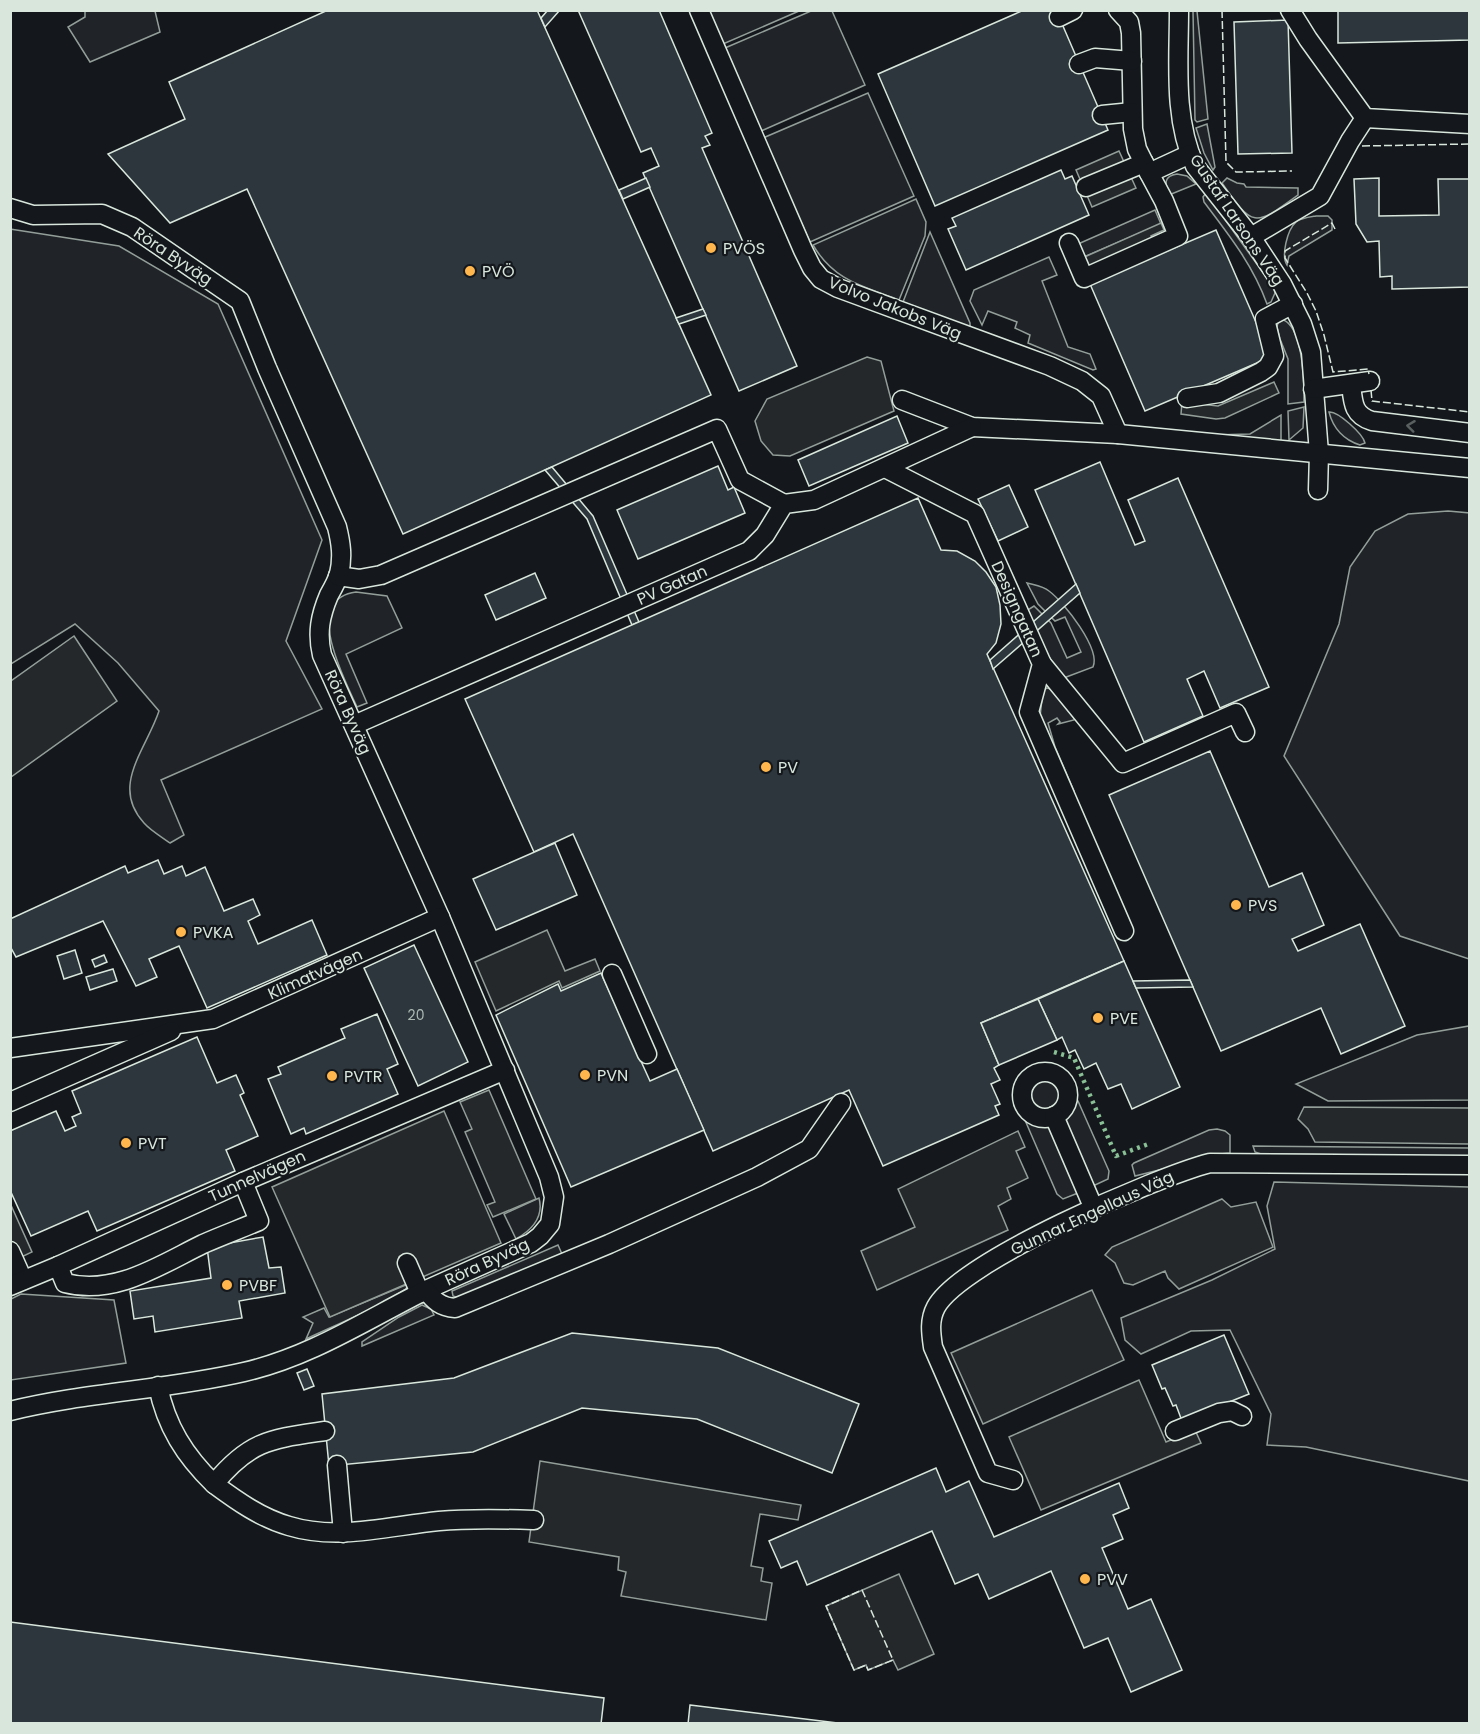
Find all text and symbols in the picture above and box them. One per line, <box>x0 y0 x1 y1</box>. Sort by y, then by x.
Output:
street label: Gustaf Larsons Väg <box>1184 149 1290 291</box>
street label: Röra Byväg <box>129 221 217 291</box>
place label: PVÖS <box>723 237 765 260</box>
marker: PVÖS <box>704 241 718 255</box>
place label: PVÖ <box>482 260 515 283</box>
marker: PVÖ <box>463 264 477 278</box>
street label: Volvo Jakobs Väg <box>825 271 965 345</box>
one-way arrow <box>1407 420 1416 433</box>
street label: Designgatan <box>986 557 1048 661</box>
street label: PV Gatan <box>633 559 711 611</box>
street label: Röra Byväg <box>319 666 377 758</box>
place label: PV <box>778 756 798 779</box>
marker: PV <box>759 760 773 774</box>
place label: PVS <box>1248 894 1277 917</box>
marker: PVS <box>1229 898 1243 912</box>
place label: PVKA <box>193 921 234 944</box>
marker: PVKA <box>174 925 188 939</box>
street label: Klimatvägen <box>264 943 366 1005</box>
house number: 20 <box>408 1005 424 1025</box>
place label: PVE <box>1110 1007 1138 1030</box>
marker: PVE <box>1091 1011 1105 1025</box>
place label: PVN <box>597 1064 628 1087</box>
place label: PVTR <box>344 1065 382 1088</box>
marker: PVN <box>578 1068 592 1082</box>
marker: PVTR <box>325 1069 339 1083</box>
place label: PVT <box>138 1132 167 1155</box>
marker: PVT <box>119 1136 133 1150</box>
street label: Tunnelvägen <box>205 1144 309 1208</box>
street label: Gunnar Engellaus Väg <box>1007 1165 1177 1261</box>
street label: Röra Byväg <box>441 1232 533 1292</box>
place label: PVBF <box>239 1274 277 1297</box>
marker: PVBF <box>220 1278 234 1292</box>
place label: PVV <box>1097 1568 1128 1591</box>
marker: PVV <box>1078 1572 1092 1586</box>

